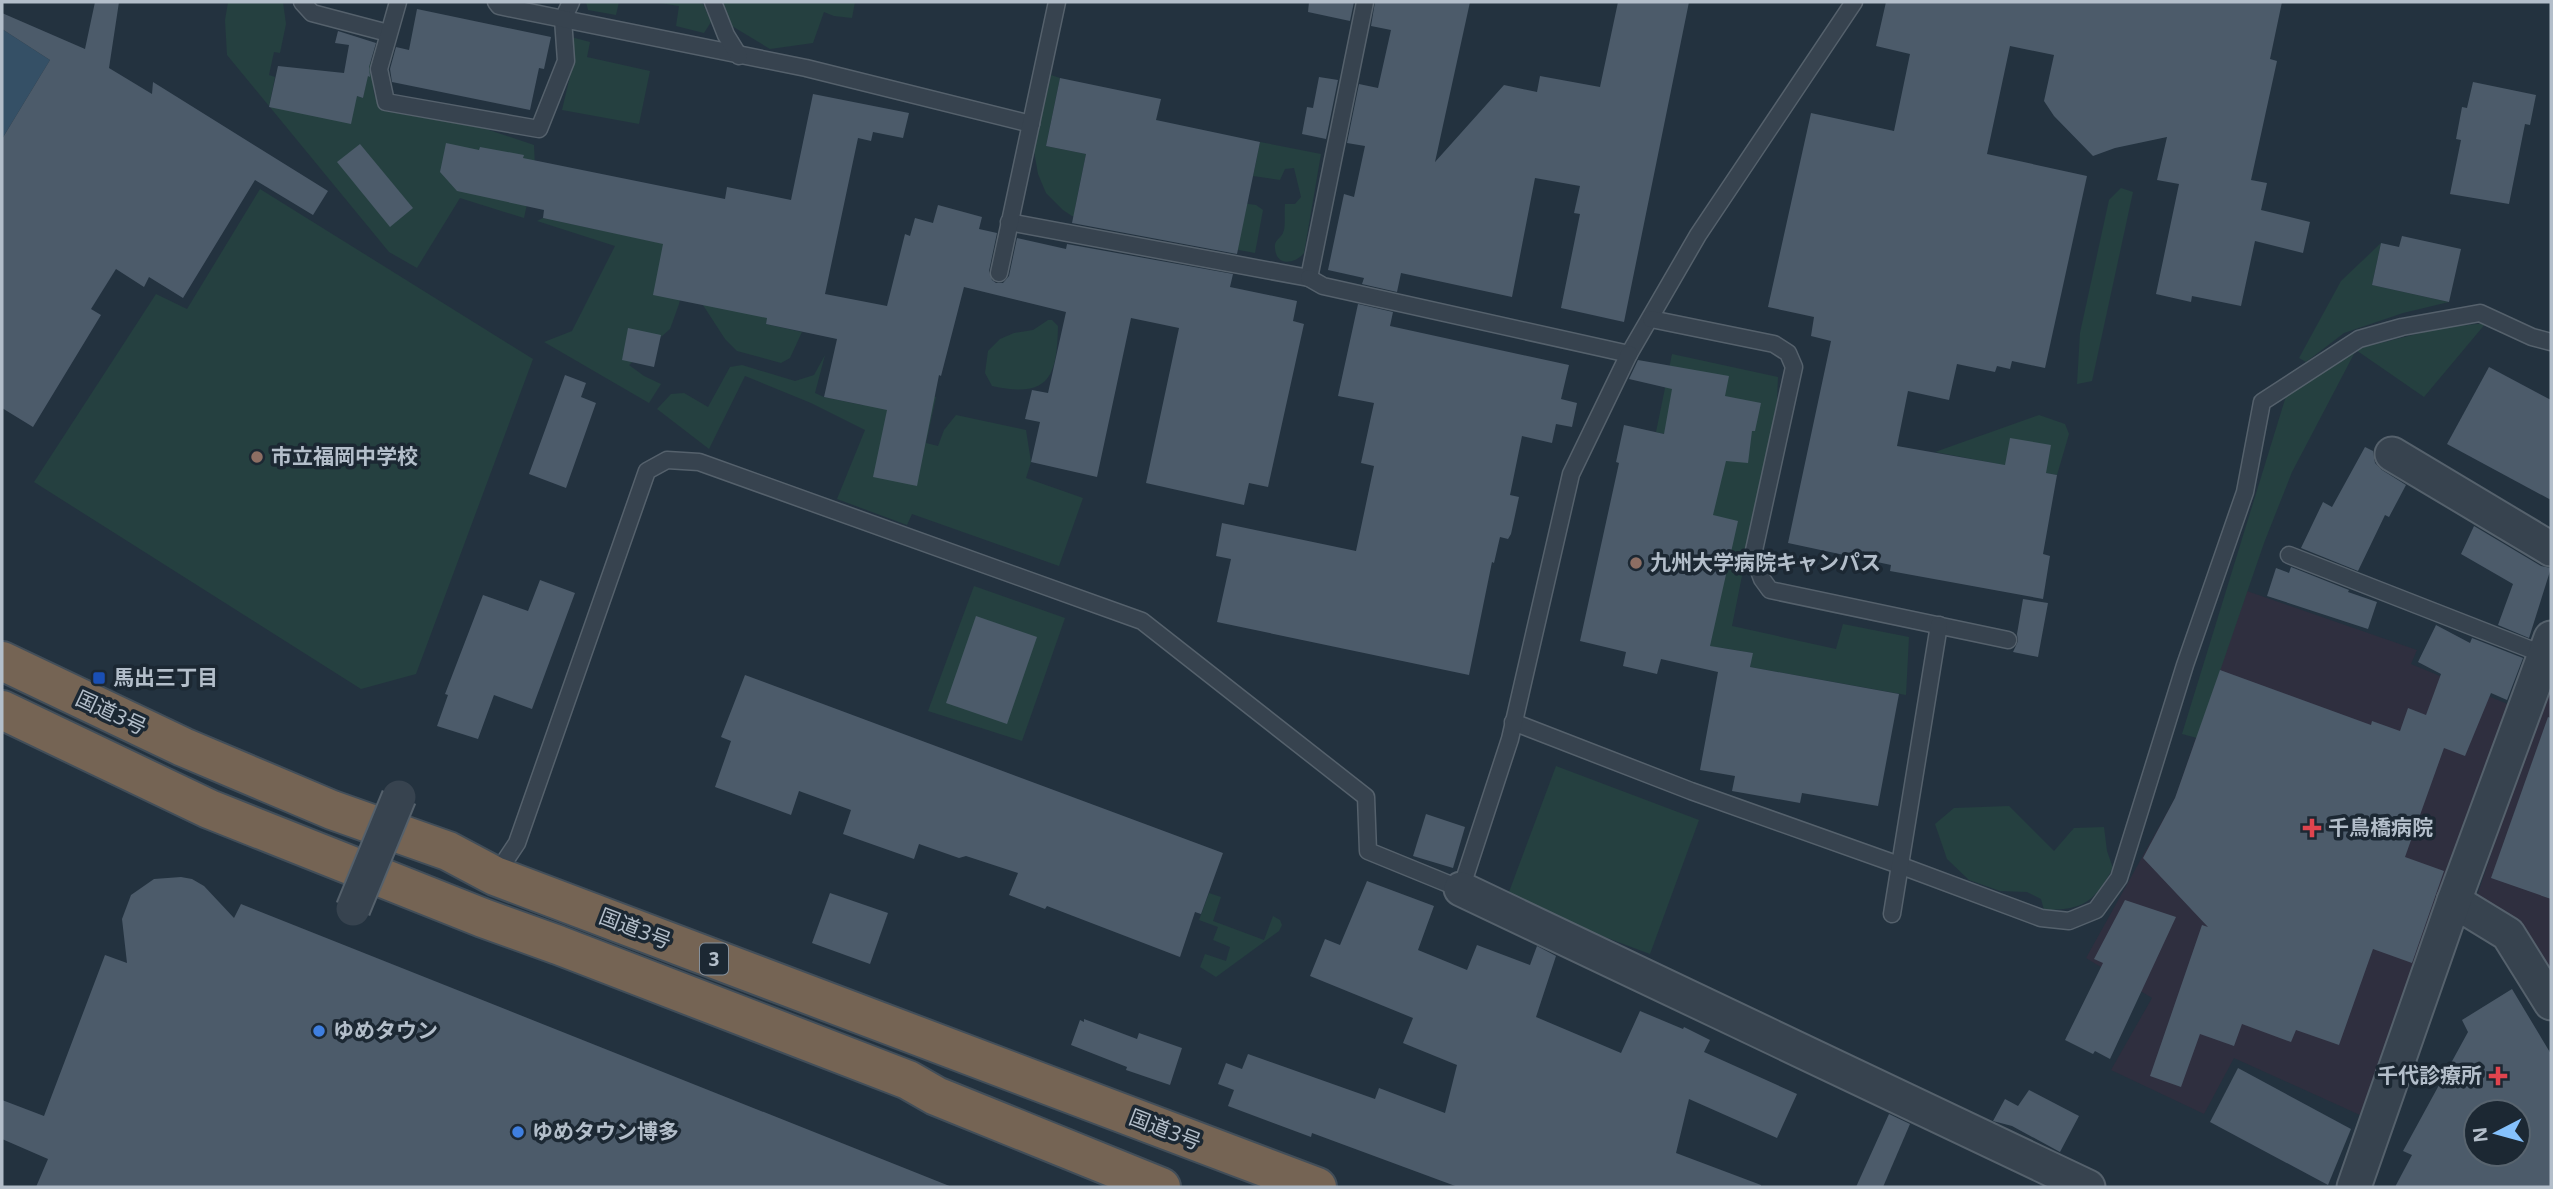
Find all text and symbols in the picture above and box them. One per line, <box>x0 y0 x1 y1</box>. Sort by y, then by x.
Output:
place label: 市立福岡中学校 <box>271 442 418 470</box>
marker: 市立福岡中学校 <box>249 449 265 465</box>
place label: 九州大学病院キャンパス <box>1650 548 1881 576</box>
marker: 九州大学病院キャンパス <box>1628 555 1644 571</box>
place label: 馬出三丁目 <box>113 663 218 691</box>
marker: 馬出三丁目 <box>91 670 107 686</box>
street label: 国道3号 <box>72 684 151 741</box>
place label: 千鳥橋病院 <box>2328 813 2433 841</box>
marker: 千鳥橋病院 <box>2302 818 2322 838</box>
street label: 国道3号 <box>595 902 675 955</box>
road number: 3 <box>700 944 728 974</box>
place label: ゆめタウン <box>333 1016 438 1044</box>
marker: ゆめタウン <box>311 1023 327 1039</box>
place label: 千代診療所 <box>2377 1061 2482 1089</box>
marker: 千代診療所 <box>2488 1066 2508 1086</box>
north arrow <box>2462 1098 2532 1168</box>
street label: 国道3号 <box>1125 1103 1205 1156</box>
place label: ゆめタウン博多 <box>532 1117 679 1145</box>
marker: ゆめタウン博多 <box>510 1124 526 1140</box>
text: N <box>2466 1126 2494 1144</box>

